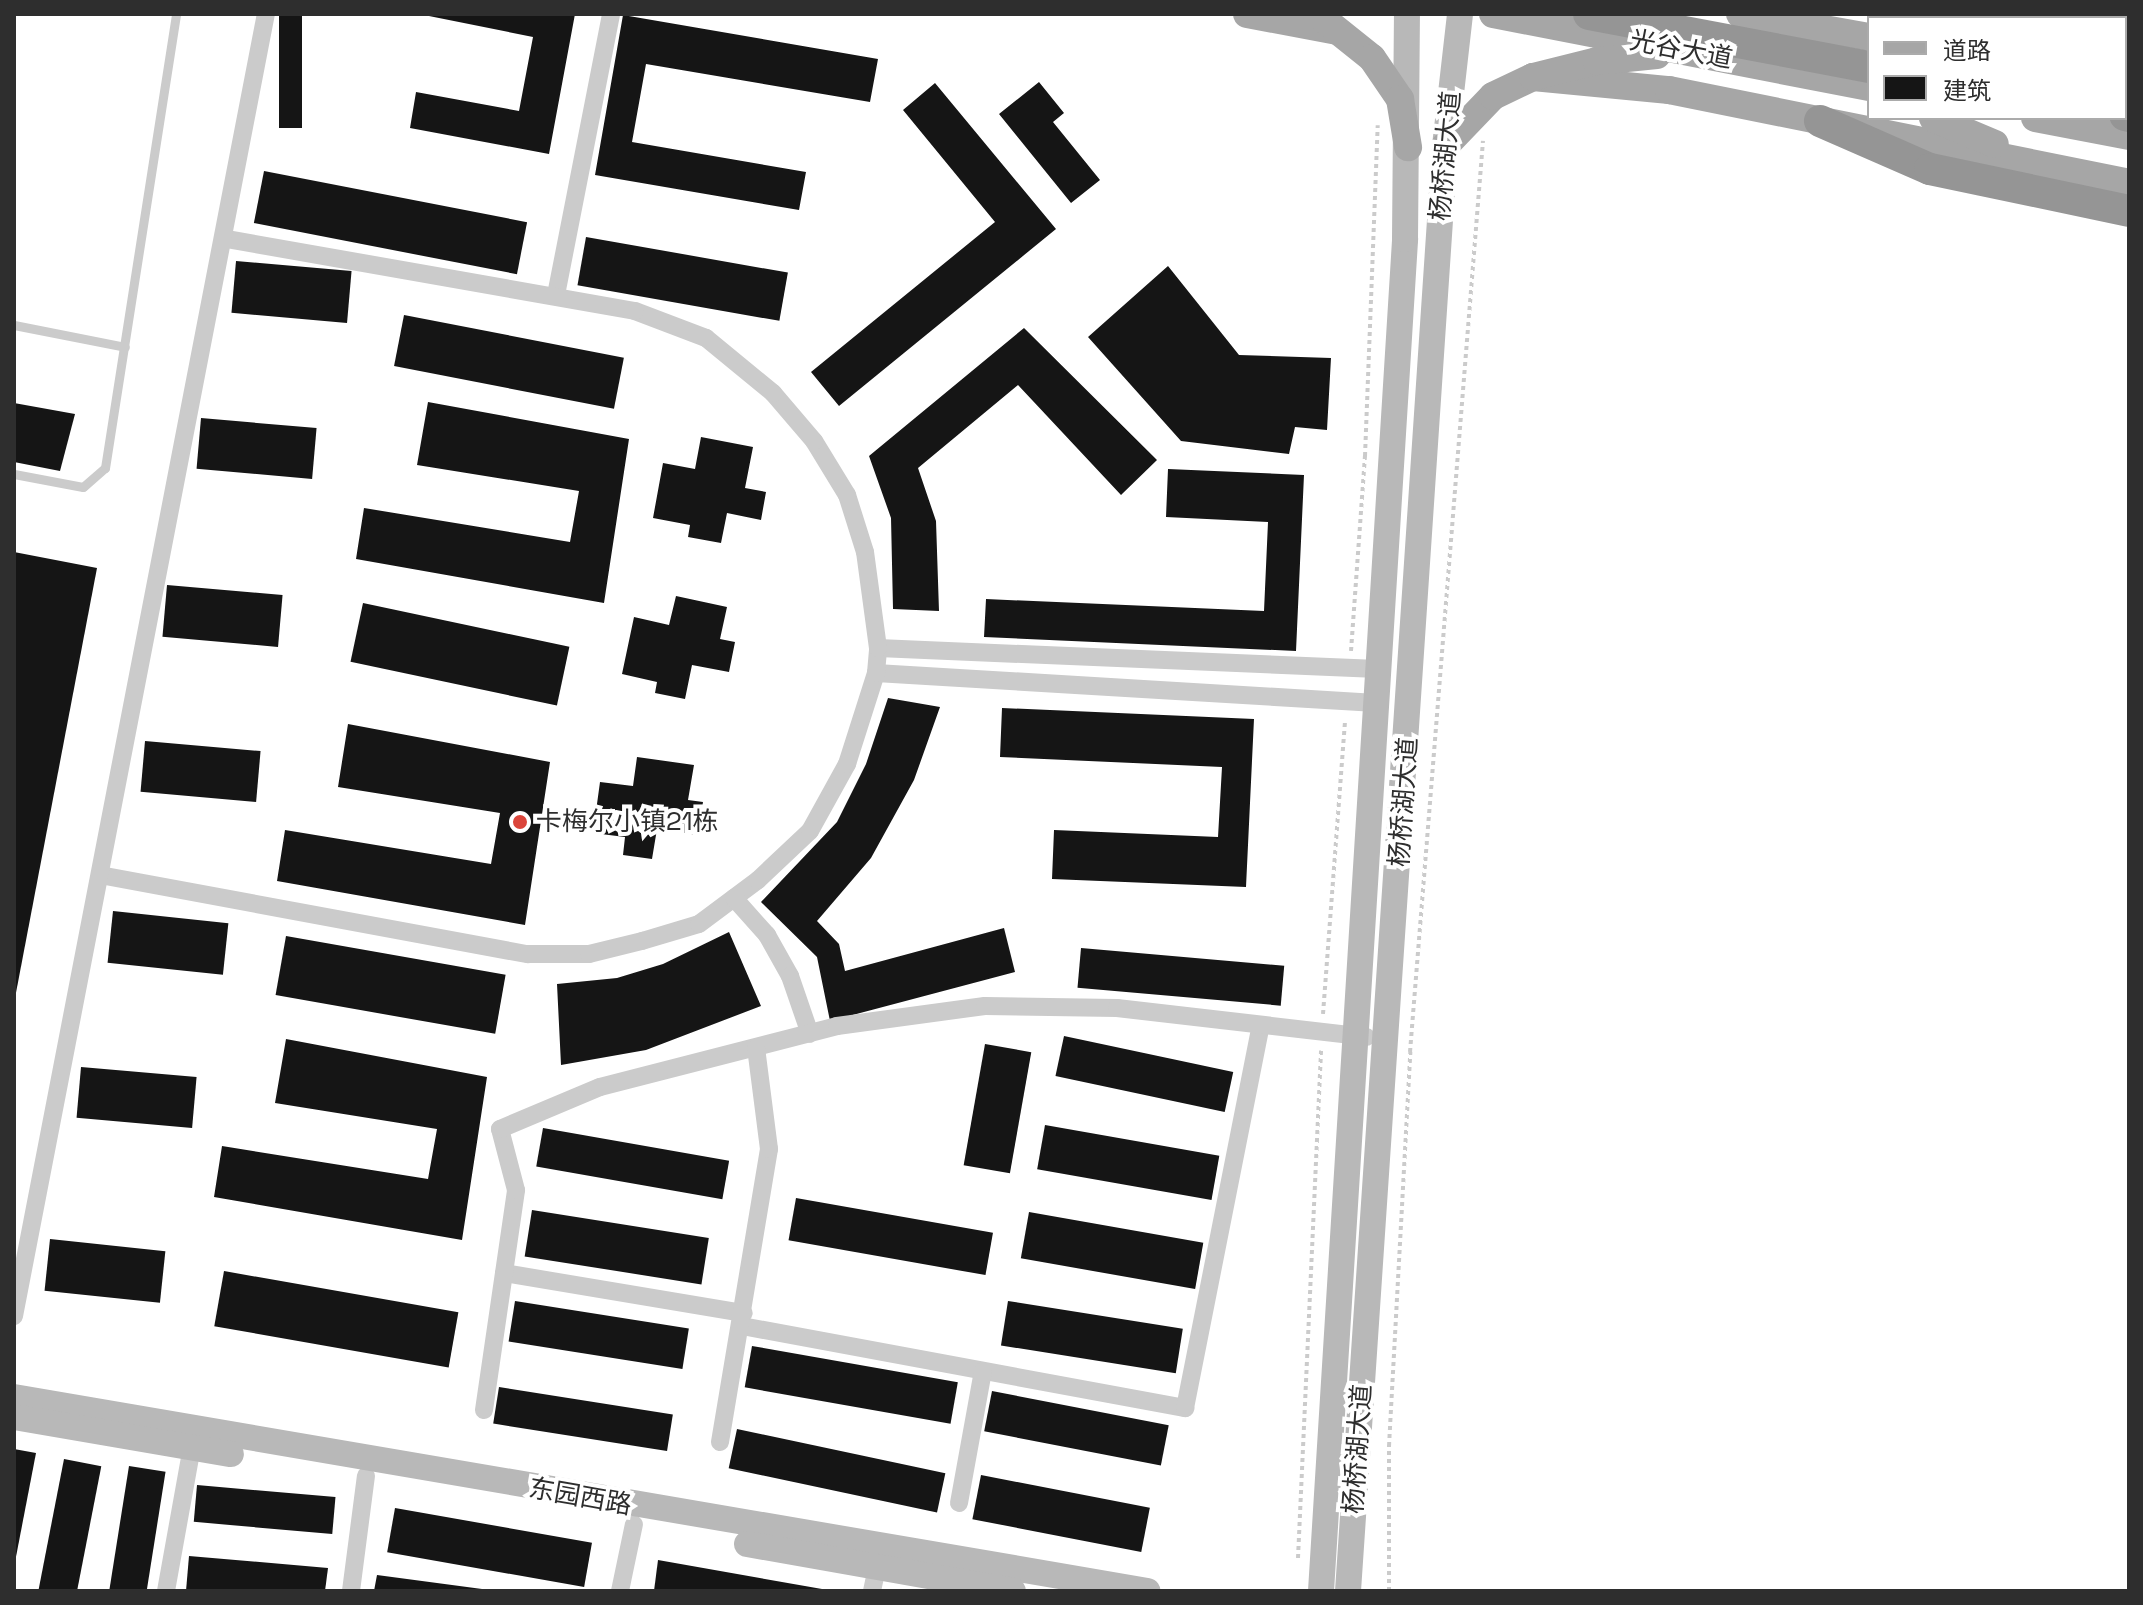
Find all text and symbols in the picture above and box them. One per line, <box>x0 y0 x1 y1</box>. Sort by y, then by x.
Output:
legend <box>1867 16 2127 120</box>
street label: 光谷大道 <box>1627 25 1735 75</box>
text: 道路 <box>1943 35 1991 66</box>
text: 建筑 <box>1943 75 1991 106</box>
street label: 杨桥湖大道 <box>1425 90 1467 222</box>
street label: 杨桥湖大道 <box>1384 736 1424 868</box>
place label: 卡梅尔小镇21栋 <box>536 806 719 838</box>
marker: 卡梅尔小镇21栋 <box>511 813 529 831</box>
street label: 杨桥湖大道 <box>1338 1383 1378 1515</box>
street label: 东园西路 <box>526 1473 634 1521</box>

